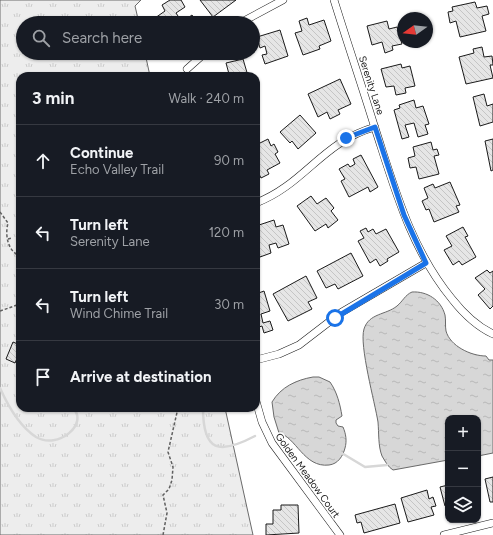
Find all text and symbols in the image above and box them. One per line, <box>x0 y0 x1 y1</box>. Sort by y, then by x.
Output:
north arrow <box>397 12 433 48</box>
search box <box>16 16 260 60</box>
icon: search <box>30 27 52 49</box>
text: Search here <box>62 29 142 47</box>
street label: Serenity Lane <box>356 54 387 117</box>
text: 3 min <box>32 88 74 108</box>
text: Walk · 240 m <box>169 91 244 106</box>
route end <box>337 129 355 147</box>
text: Continue <box>70 144 133 162</box>
icon: ahead <box>32 150 54 172</box>
text: 90 m <box>214 153 244 168</box>
text: Echo Valley Trail <box>70 162 164 177</box>
text: Turn left <box>70 216 128 234</box>
icon: left <box>32 222 54 244</box>
text: 120 m <box>209 225 244 240</box>
text: Serenity Lane <box>70 234 150 249</box>
text: Turn left <box>70 288 128 306</box>
icon: left <box>32 294 54 316</box>
text: 30 m <box>214 297 244 312</box>
text: Wind Chime Trail <box>70 306 168 321</box>
route start <box>326 309 344 327</box>
icon: arrive <box>32 366 54 388</box>
text: Arrive at destination <box>70 368 211 386</box>
map controls <box>445 415 481 523</box>
button: + <box>445 415 481 451</box>
street label: Golden Meadow Court <box>272 430 343 520</box>
button: − <box>445 451 481 487</box>
button: layers <box>445 487 481 523</box>

